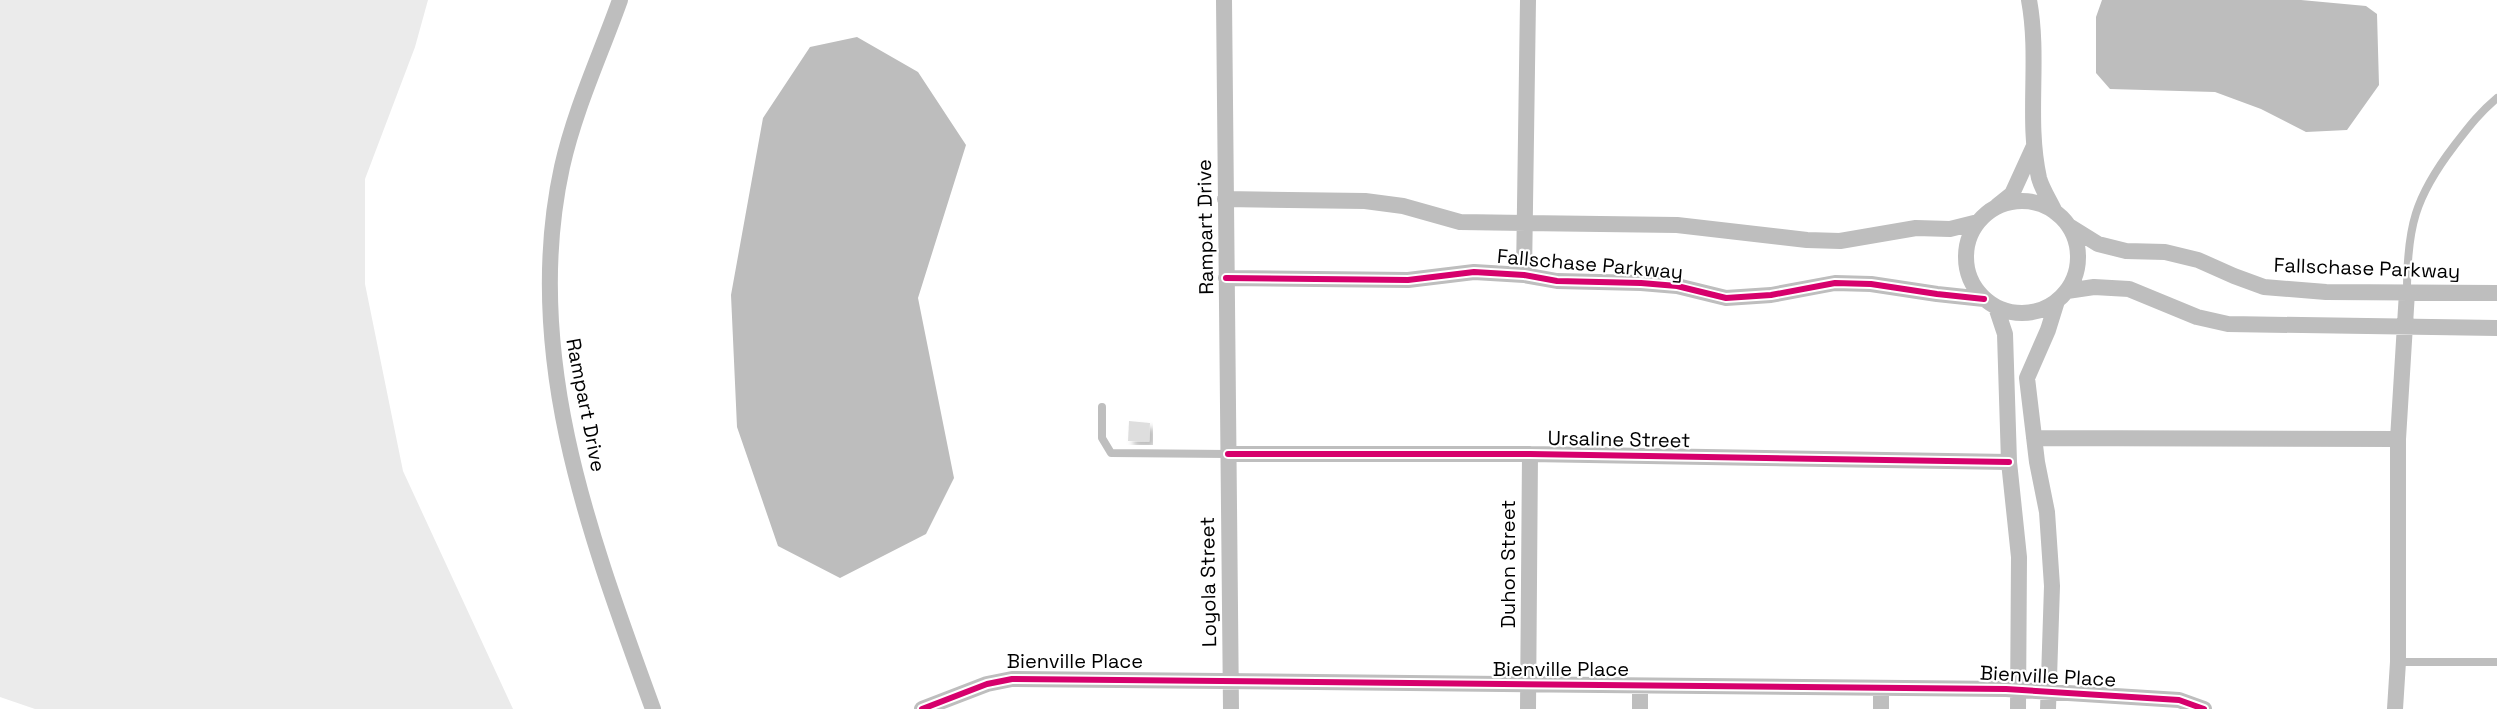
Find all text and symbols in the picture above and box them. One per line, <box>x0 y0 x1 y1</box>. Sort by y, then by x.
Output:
street label: Rampart Drive <box>1191 159 1219 295</box>
street label: Fallschase Parkway <box>1496 243 1684 285</box>
street label: Fallschase Parkway <box>2273 252 2461 284</box>
street label: Rampart Drive <box>560 336 612 474</box>
street label: Ursaline Street <box>1547 425 1691 453</box>
street label: Duhon Street <box>1495 500 1521 628</box>
street label: Loyola Street <box>1194 517 1222 647</box>
street label: Bienville Place <box>1007 648 1143 674</box>
street label: Bienville Place <box>1493 656 1629 682</box>
street label: Bienville Place <box>1979 659 2117 693</box>

